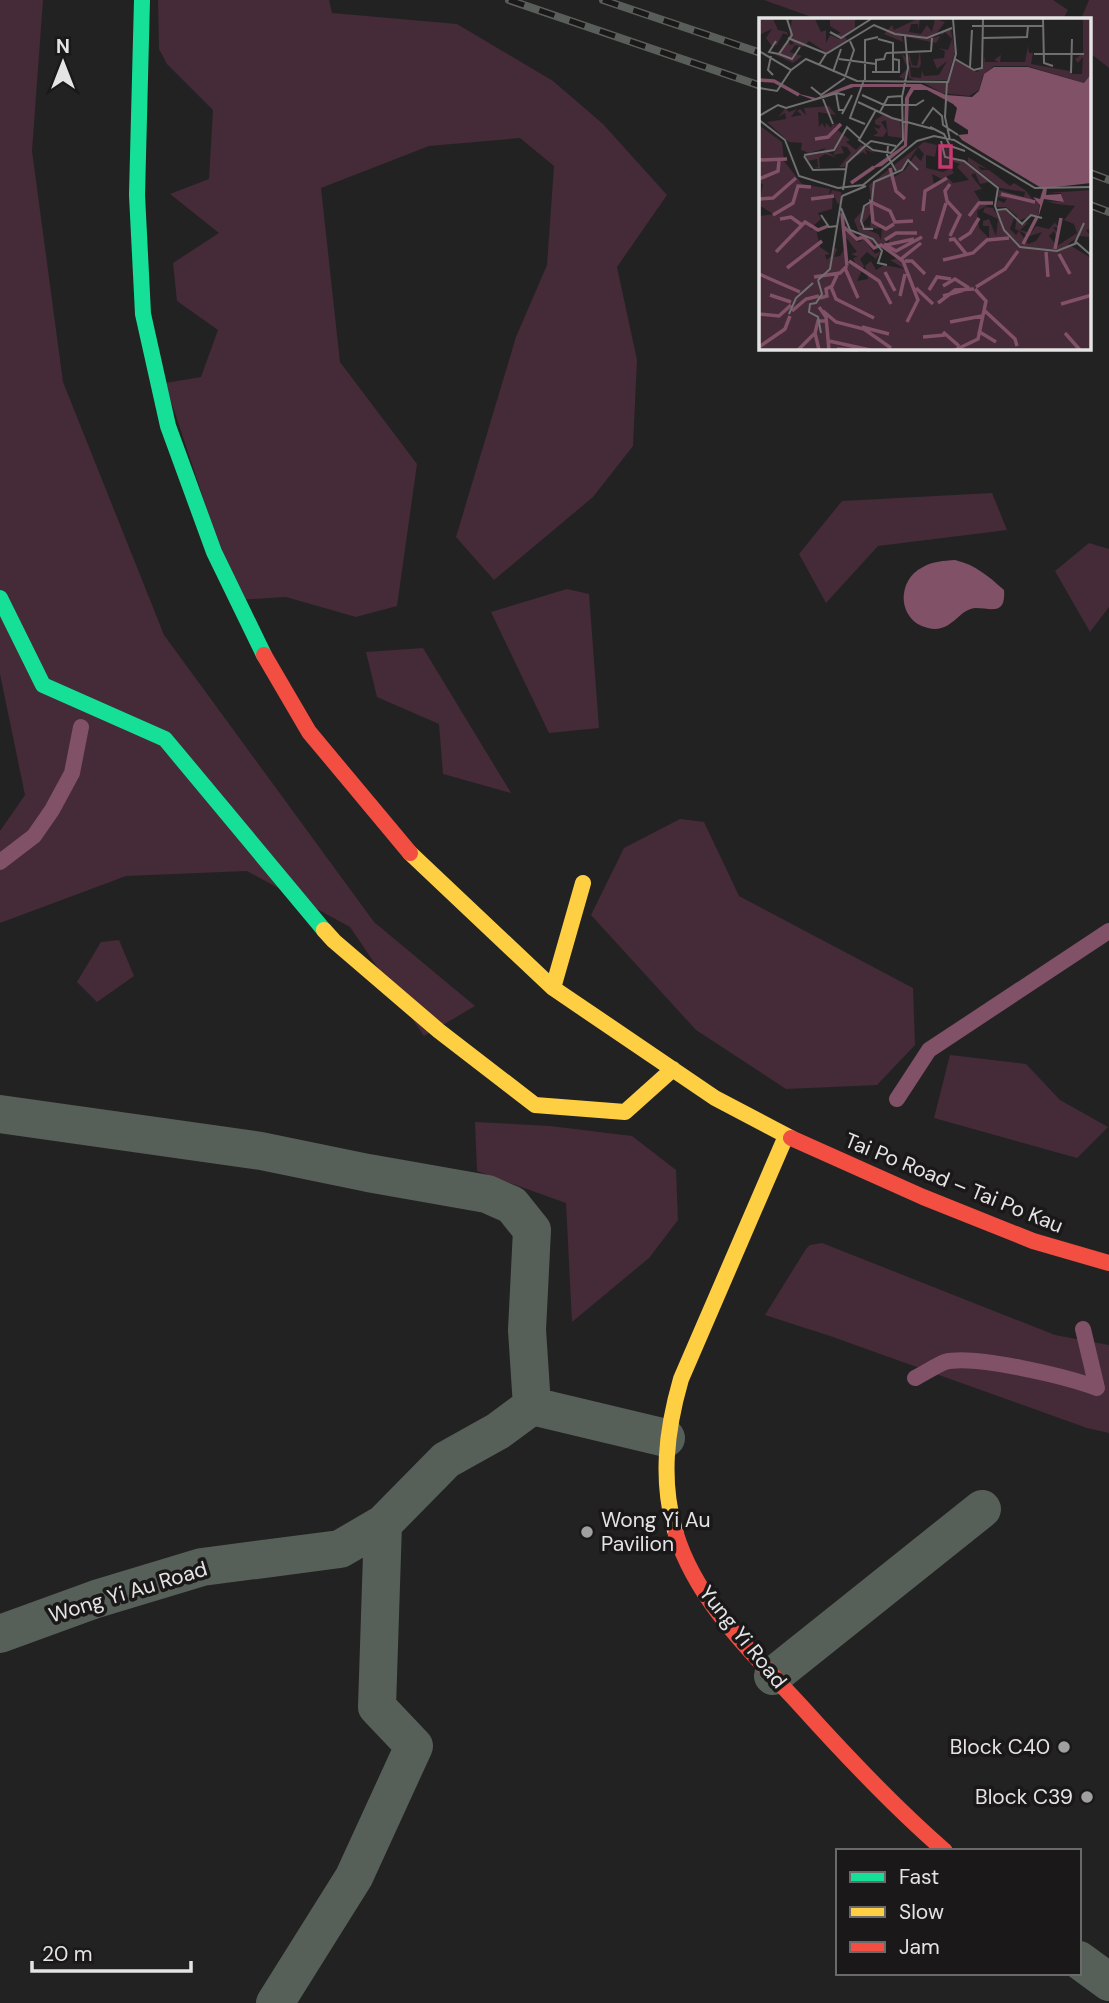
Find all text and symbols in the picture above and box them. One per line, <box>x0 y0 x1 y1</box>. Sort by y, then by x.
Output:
inset map <box>759 18 1092 350</box>
north arrow <box>28 28 98 98</box>
text: N <box>56 34 70 59</box>
street label: Tai Po Road – Tai Po Kau <box>841 1126 1067 1240</box>
place label: Wong Yi Au Pavilion <box>601 1506 711 1558</box>
marker: Wong Yi Au Pavilion <box>579 1524 595 1540</box>
street label: Wong Yi Au Road <box>45 1555 211 1629</box>
street label: Yung Yi Road <box>693 1580 793 1694</box>
place label: Block C40 <box>950 1733 1050 1761</box>
marker: Block C40 <box>1056 1739 1072 1755</box>
place label: Block C39 <box>975 1783 1073 1811</box>
marker: Block C39 <box>1079 1789 1095 1805</box>
legend <box>836 1849 1081 1975</box>
text: Fast <box>899 1863 939 1891</box>
text: Slow <box>899 1898 944 1926</box>
scale bar <box>32 1930 191 1974</box>
text: Jam <box>899 1933 940 1961</box>
text: 20 m <box>42 1940 93 1968</box>

